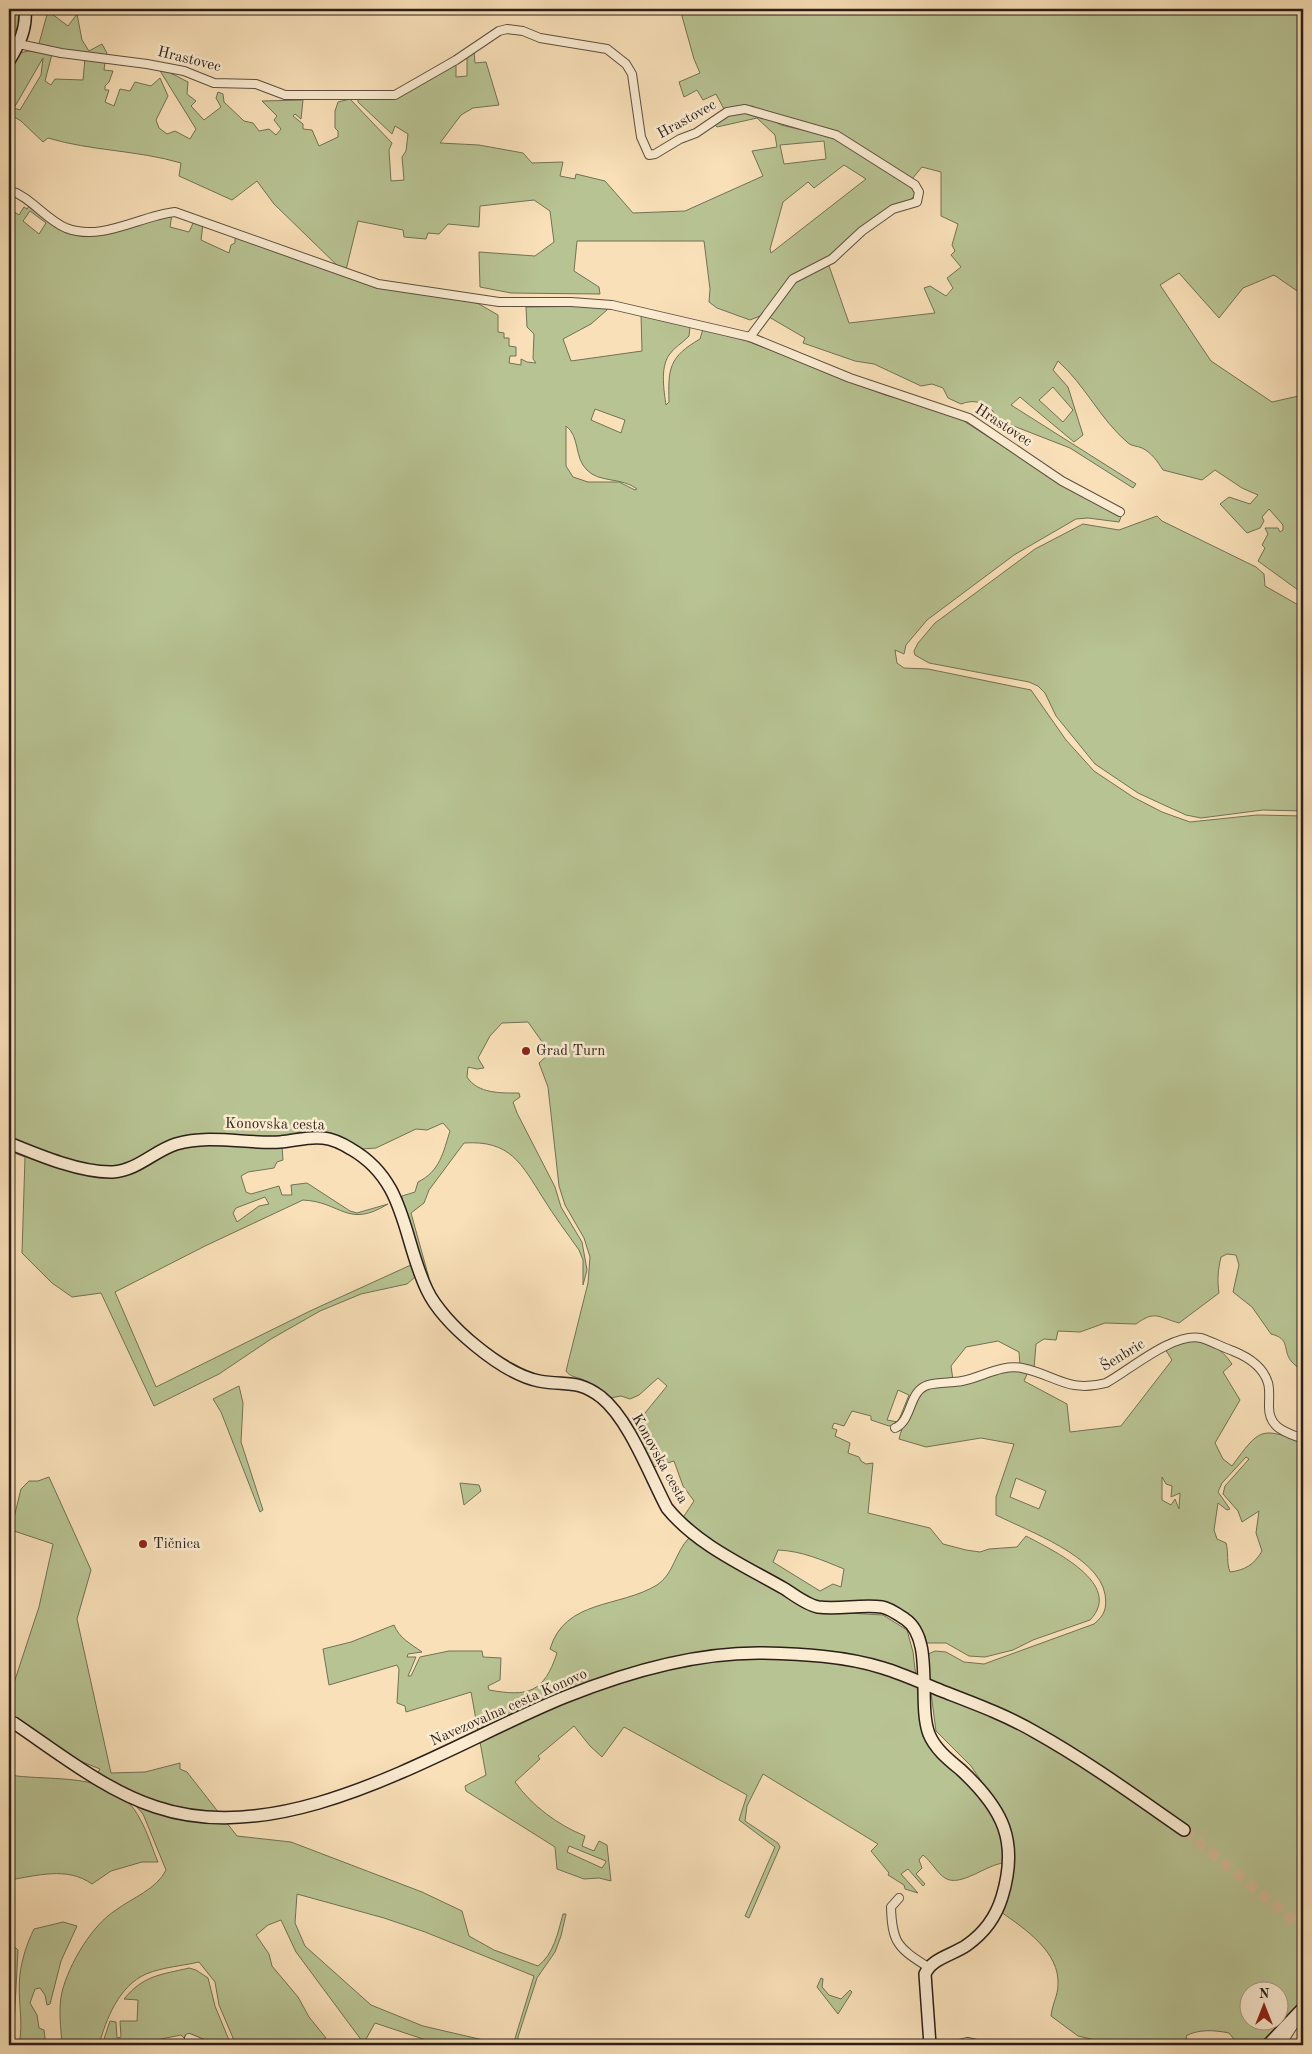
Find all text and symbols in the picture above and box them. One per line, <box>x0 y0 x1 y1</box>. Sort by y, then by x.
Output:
street label: Hrastovec <box>156 45 223 75</box>
street label: Hrastovec <box>655 98 719 142</box>
street label: Hrastovec <box>972 402 1035 450</box>
place label: Grad Turn <box>536 1044 605 1059</box>
marker: Grad Turn <box>520 1045 532 1057</box>
street label: Konovska cesta <box>225 1117 326 1133</box>
street label: Šenbric <box>1097 1334 1148 1375</box>
street label: Konovska cesta <box>628 1412 690 1507</box>
place label: Tičnica <box>153 1537 201 1552</box>
marker: Tičnica <box>137 1538 149 1550</box>
street label: Navezovalna cesta Konovo <box>428 1667 590 1749</box>
north arrow <box>1240 1982 1290 2032</box>
text: N <box>1259 1987 1270 2001</box>

